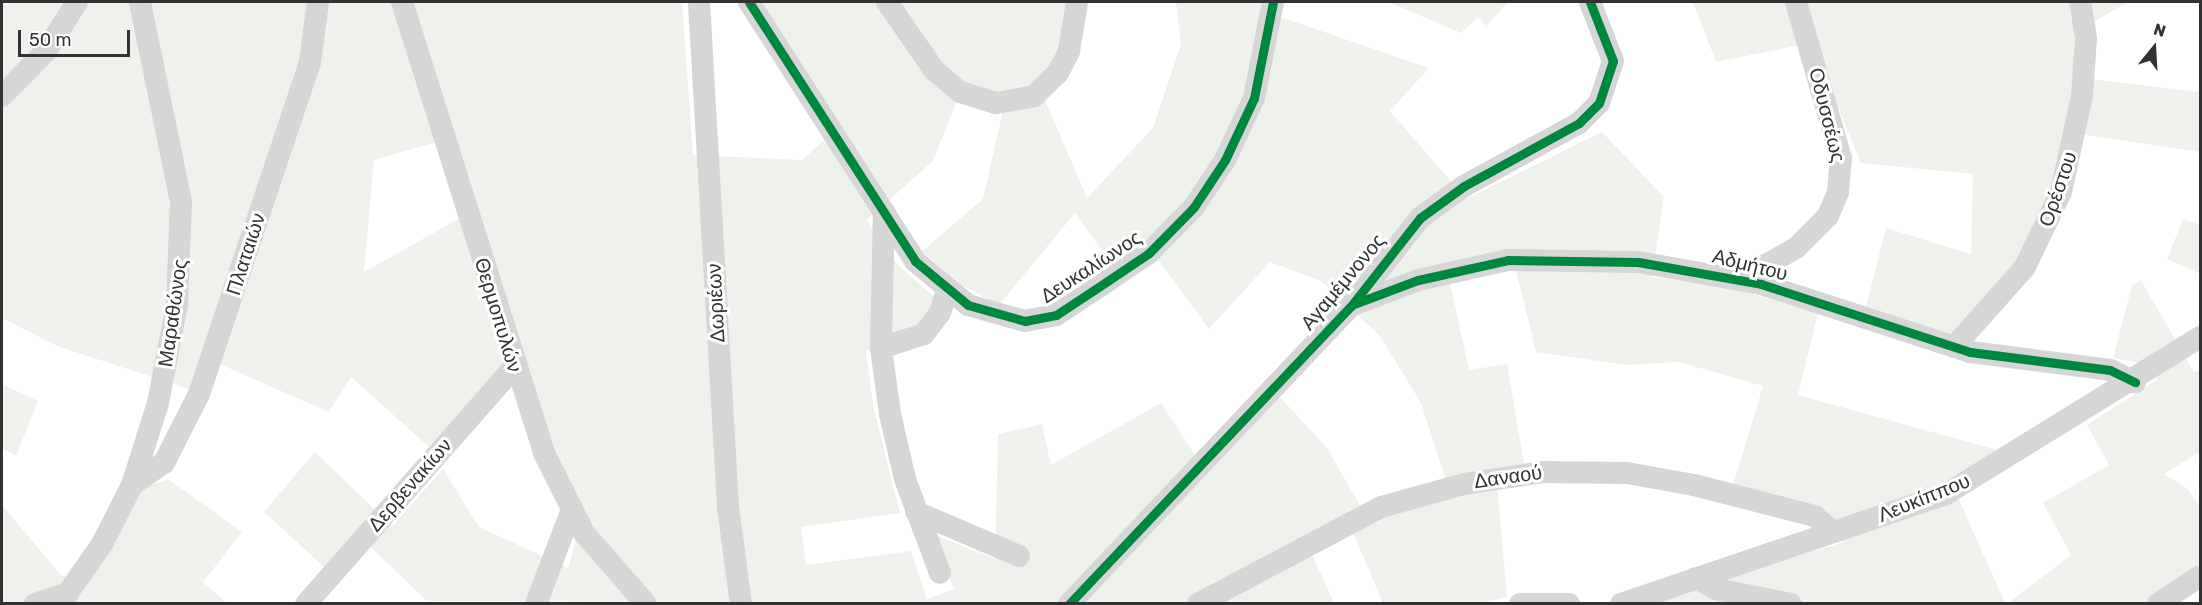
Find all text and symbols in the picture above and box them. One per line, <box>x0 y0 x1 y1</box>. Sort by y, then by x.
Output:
scale bar <box>21 18 134 56</box>
north arrow <box>2124 18 2184 78</box>
text: N <box>2151 20 2168 41</box>
text: 50 m <box>29 29 72 51</box>
street label: Οδυσσέως <box>1804 65 1850 165</box>
street label: Ορέστου <box>2034 148 2082 230</box>
street label: Πλαταιών <box>221 210 271 298</box>
street label: Δευκαλίωνος <box>1036 226 1146 308</box>
street label: Αγαμέμνονος <box>1296 229 1390 335</box>
street label: Αδμήτου <box>1710 244 1790 286</box>
street label: Θερμοπυλών <box>469 255 527 375</box>
street label: Μαραθώνος <box>154 258 192 368</box>
street label: Δωριέων <box>702 263 730 343</box>
street label: Δερβενακίων <box>363 433 457 537</box>
street label: Δαναού <box>1472 460 1544 494</box>
street label: Λευκίππου <box>1875 469 1973 527</box>

